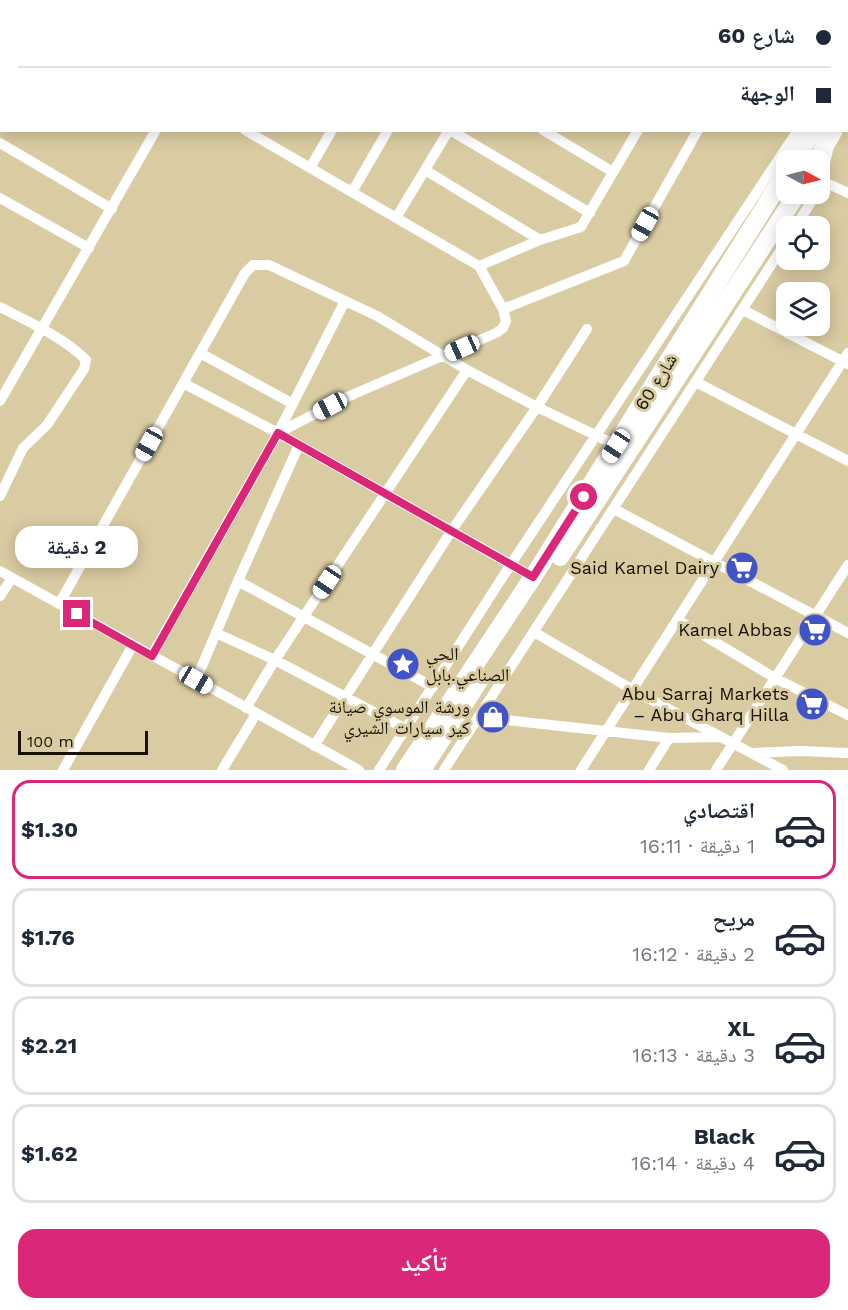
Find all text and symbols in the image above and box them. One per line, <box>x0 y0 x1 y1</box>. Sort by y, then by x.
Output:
text: شارع 60 <box>718 23 795 48</box>
text: الوجهة <box>740 81 795 106</box>
north arrow <box>776 150 830 204</box>
map controls <box>776 150 830 336</box>
car <box>628 204 662 244</box>
button: locate <box>776 216 830 270</box>
button: layers <box>776 282 830 336</box>
car <box>442 332 482 364</box>
street label: شارع 60 <box>630 350 682 414</box>
car <box>310 390 350 422</box>
car <box>132 424 166 464</box>
car <box>599 426 633 466</box>
route start <box>570 483 597 510</box>
callout: 2 دقيقة <box>16 527 138 569</box>
text: 2 دقيقة <box>47 535 106 559</box>
supermarket icon: Said Kamel Dairy <box>724 550 760 586</box>
place label: Said Kamel Dairy <box>570 557 720 578</box>
car <box>309 562 345 602</box>
route end <box>63 600 90 627</box>
supermarket icon: Kamel Abbas <box>797 612 833 648</box>
place label: Kamel Abbas <box>678 619 792 640</box>
place label: الحي الصناعي.بابل <box>426 643 509 690</box>
place icon: الحي الصناعي.بابل <box>385 646 421 682</box>
car <box>176 663 216 697</box>
place label: Abu Sarraj Markets – Abu Gharq Hilla <box>622 683 789 725</box>
supermarket icon: Abu Sarraj Markets – Abu Gharq Hilla <box>794 686 830 722</box>
place label: ورشة الموسوي صيانة كير سيارات الشيري <box>329 696 471 743</box>
shop icon: ورشة الموسوي صيانة كير سيارات الشيري <box>475 699 511 735</box>
scale bar <box>18 728 148 756</box>
text: 100 m <box>27 732 74 751</box>
text: اقتصادي <box>683 798 755 823</box>
icon: car <box>773 803 827 857</box>
text: $1.30 <box>21 817 78 842</box>
text: 1 دقيقة · 16:11 <box>640 834 755 858</box>
text: مريح <box>712 906 755 931</box>
icon: car <box>773 911 827 965</box>
text: $1.76 <box>21 925 75 950</box>
text: 2 دقيقة · 16:12 <box>632 942 755 966</box>
text: XL <box>727 1016 755 1041</box>
icon: car <box>773 1019 827 1073</box>
text: $2.21 <box>21 1033 77 1058</box>
text: 3 دقيقة · 16:13 <box>632 1043 755 1067</box>
text: Black <box>694 1124 755 1149</box>
icon: car <box>773 1127 827 1181</box>
text: $1.62 <box>21 1141 78 1166</box>
text: 4 دقيقة · 16:14 <box>631 1151 755 1175</box>
button: تأكيد <box>18 1229 830 1298</box>

